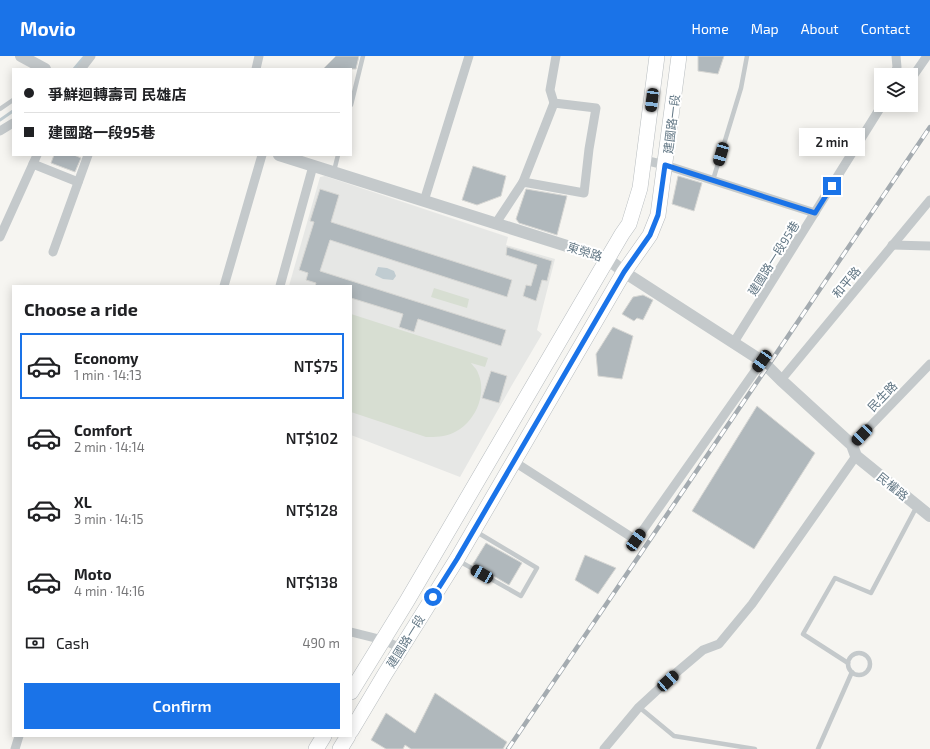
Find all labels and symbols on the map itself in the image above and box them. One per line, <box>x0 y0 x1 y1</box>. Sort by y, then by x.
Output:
car <box>645 87 659 113</box>
street label: 建國路一段 <box>660 93 682 155</box>
callout: 2 min <box>799 128 865 156</box>
car <box>712 141 730 167</box>
route end <box>823 177 841 195</box>
street label: 建國路一段95巷 <box>744 218 802 298</box>
street label: 東榮路 <box>566 239 604 263</box>
street label: 和平路 <box>829 264 863 300</box>
car <box>750 348 774 374</box>
street label: 民生路 <box>864 378 900 414</box>
car <box>849 422 875 448</box>
street label: 民權路 <box>875 469 911 503</box>
car <box>624 527 648 553</box>
car <box>469 563 495 585</box>
route start <box>424 588 442 606</box>
street label: 建國路一段 <box>383 612 427 670</box>
car <box>655 669 681 693</box>

